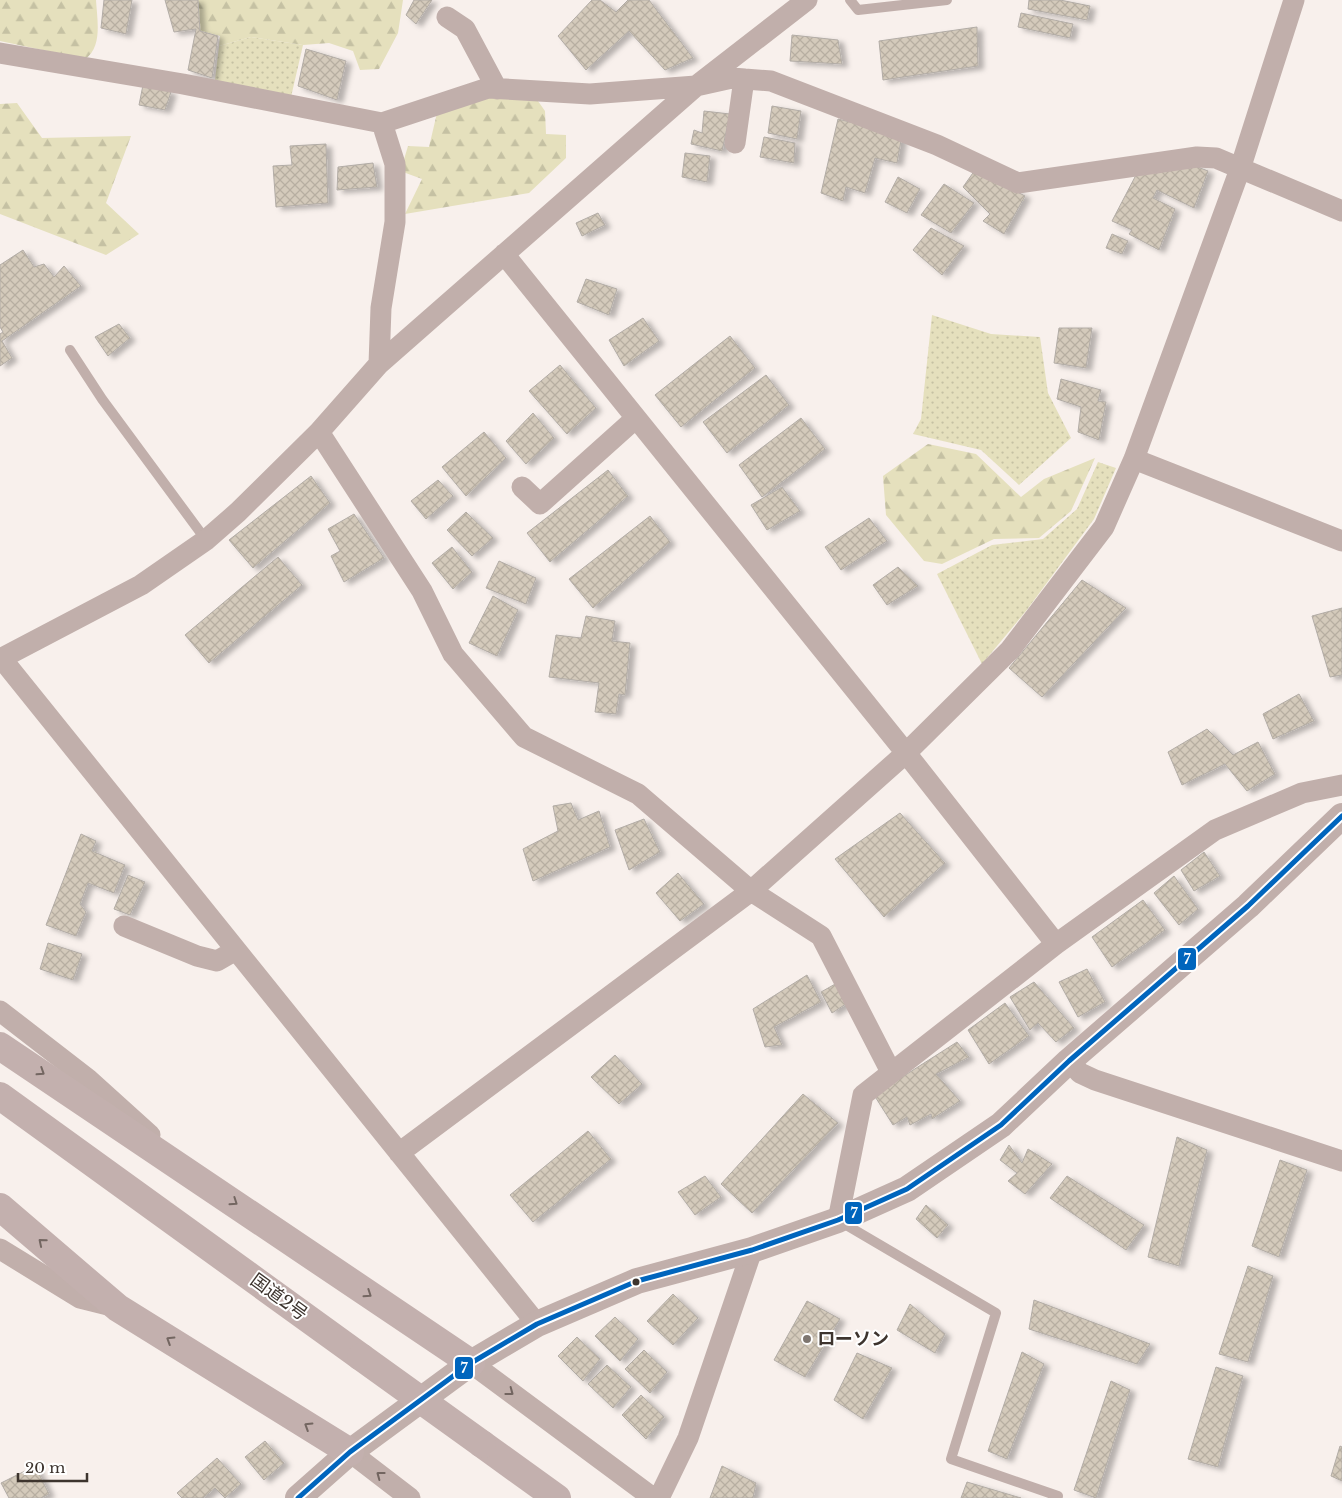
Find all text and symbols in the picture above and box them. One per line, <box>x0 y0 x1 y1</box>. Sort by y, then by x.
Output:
line badge: 7 <box>1177 947 1197 971</box>
text: 7 <box>1183 950 1191 968</box>
one-way arrow <box>35 1066 44 1076</box>
one-way arrow <box>228 1196 237 1205</box>
line badge: 7 <box>844 1201 863 1225</box>
text: 7 <box>850 1204 858 1222</box>
one-way arrow <box>38 1238 47 1247</box>
street label: 国道2号 <box>246 1269 312 1325</box>
unlabelled marker <box>631 1277 641 1287</box>
one-way arrow <box>363 1287 372 1297</box>
place label: ローソン <box>817 1328 889 1350</box>
marker: ローソン <box>801 1333 813 1345</box>
one-way arrow <box>167 1337 176 1347</box>
line badge: 7 <box>454 1356 474 1380</box>
text: 7 <box>460 1359 468 1377</box>
one-way arrow <box>504 1386 514 1395</box>
one-way arrow <box>305 1423 314 1433</box>
scale bar <box>18 1450 86 1482</box>
text: 20 m <box>25 1458 65 1477</box>
one-way arrow <box>376 1472 386 1481</box>

